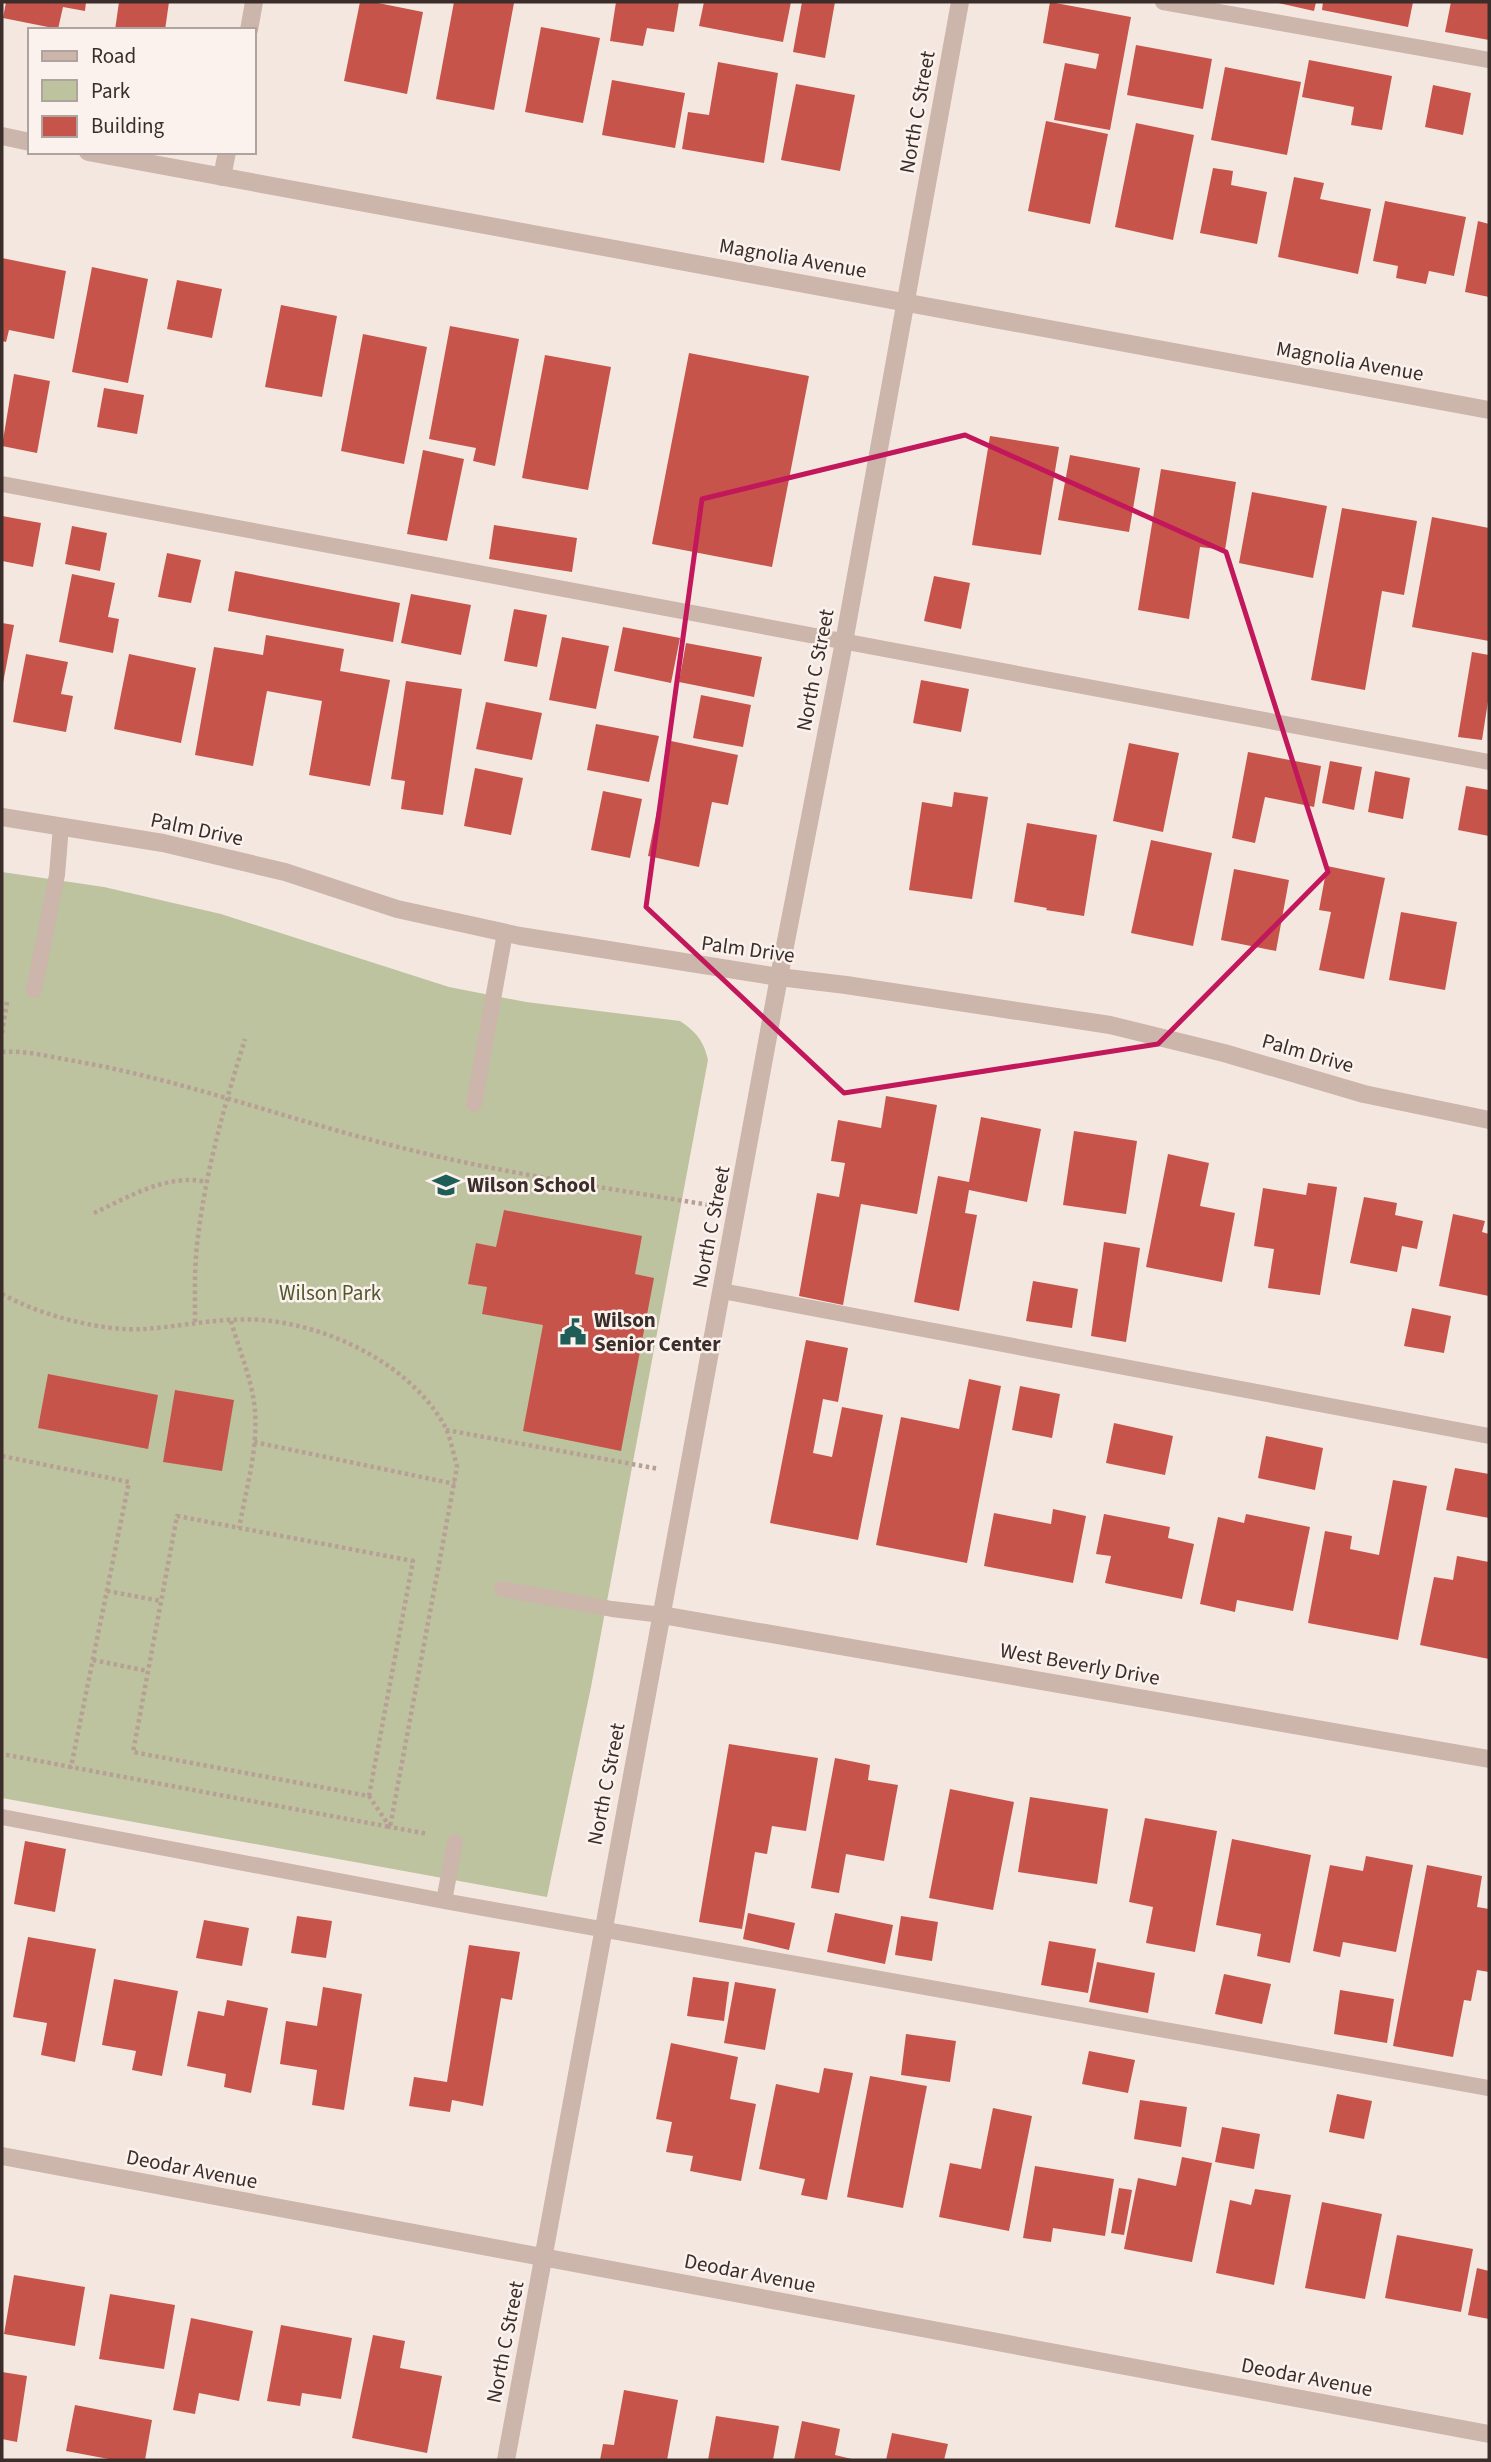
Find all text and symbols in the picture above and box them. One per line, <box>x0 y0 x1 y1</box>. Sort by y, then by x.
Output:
legend <box>28 28 256 154</box>
text: Road <box>91 41 136 71</box>
street label: North C Street <box>891 48 943 176</box>
text: Park <box>91 76 131 106</box>
text: Building <box>91 111 165 141</box>
street label: Magnolia Avenue <box>717 230 869 286</box>
street label: Magnolia Avenue <box>1274 333 1426 389</box>
street label: North C Street <box>788 606 842 734</box>
street label: Palm Drive <box>148 805 246 853</box>
street label: Palm Drive <box>699 928 797 970</box>
street label: Palm Drive <box>1259 1026 1357 1080</box>
street label: North C Street <box>684 1163 738 1291</box>
school or university icon: Wilson School <box>431 1170 461 1200</box>
place label: Wilson School <box>467 1170 596 1200</box>
park label: Wilson Park <box>279 1278 382 1308</box>
place label: Wilson Senior Center <box>594 1305 721 1359</box>
public building icon: Wilson Senior Center <box>558 1317 588 1347</box>
street label: West Beverly Drive <box>998 1635 1162 1693</box>
street label: North C Street <box>579 1720 633 1848</box>
street label: Deodar Avenue <box>124 2142 260 2196</box>
street label: Deodar Avenue <box>682 2246 818 2300</box>
street label: North C Street <box>478 2278 532 2406</box>
street label: Deodar Avenue <box>1239 2350 1375 2404</box>

